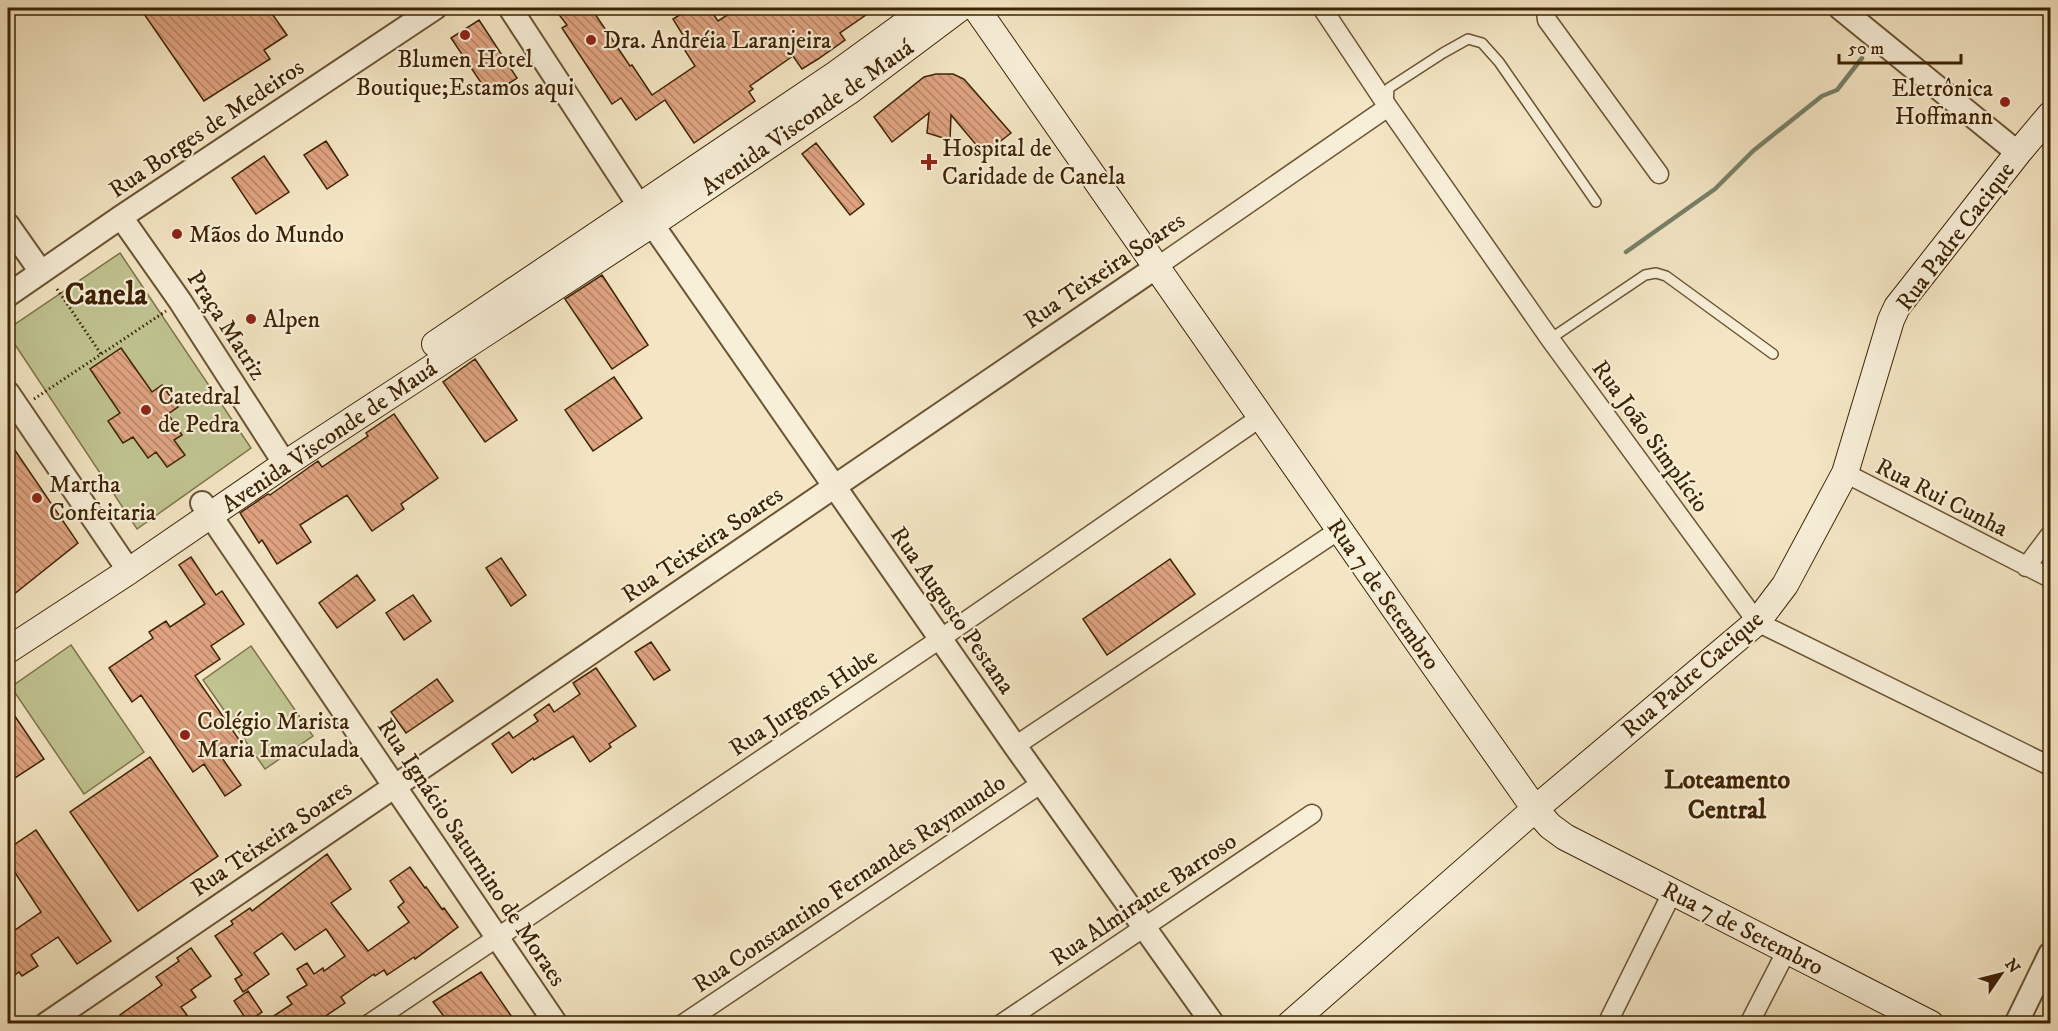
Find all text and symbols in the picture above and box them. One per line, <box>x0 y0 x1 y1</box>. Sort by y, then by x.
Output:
place label: Dra. Andréia Laranjeira <box>603 26 832 56</box>
scale bar <box>1839 27 1960 65</box>
marker: Blumen Hotel Boutique;Estamos aqui <box>458 28 472 42</box>
marker: Dra. Andréia Laranjeira <box>584 33 598 47</box>
street label: Avenida Visconde de Mauá <box>695 33 920 203</box>
text: 50 m <box>1848 38 1884 60</box>
place label: Blumen Hotel Boutique;Estamos aqui <box>356 45 574 103</box>
street label: Rua Borges de Medeiros <box>103 52 310 205</box>
place label: Eletrônica Hoffmann <box>1891 74 1994 132</box>
marker: Eletrônica Hoffmann <box>1998 95 2012 109</box>
place label: Hospital de Caridade de Canela <box>942 134 1126 192</box>
marker: Hospital de Caridade de Canela <box>920 153 938 171</box>
street label: Rua Padre Cacique <box>1890 156 2022 317</box>
street label: Rua Teixeira Soares <box>1018 206 1191 336</box>
place label: Mãos do Mundo <box>189 220 344 250</box>
marker: Mãos do Mundo <box>170 227 184 241</box>
street label: Praça Matriz <box>180 265 273 386</box>
district label: Canela <box>65 277 148 314</box>
place label: Alpen <box>263 305 320 335</box>
marker: Alpen <box>244 312 258 326</box>
street label: Avenida Visconde de Mauá <box>216 353 443 520</box>
street label: Rua João Simplício <box>1585 355 1716 519</box>
place label: Catedral de Pedra <box>158 382 241 440</box>
marker: Catedral de Pedra <box>139 403 153 417</box>
street label: Rua Rui Cunha <box>1870 452 2014 544</box>
place label: Martha Confeitaria <box>49 470 157 528</box>
street label: Rua Teixeira Soares <box>616 480 789 610</box>
marker: Martha Confeitaria <box>30 491 44 505</box>
street label: Rua 7 de Setembro <box>1320 513 1446 676</box>
street label: Rua Augusto Pestana <box>883 521 1022 701</box>
street label: Rua Padre Cacique <box>1615 605 1770 745</box>
street label: Rua Jurgens Hube <box>724 642 883 763</box>
place label: Colégio Marista Maria Imaculada <box>197 707 360 765</box>
street label: Rua Ignácio Saturnino de Moraes <box>370 713 572 992</box>
marker: Colégio Marista Maria Imaculada <box>178 728 192 742</box>
district label: Loteamento Central <box>1664 764 1790 827</box>
street label: Rua Constantino Fernandes Raymundo <box>687 768 1012 1000</box>
street label: Rua Teixeira Soares <box>185 774 358 904</box>
street label: Rua Almirante Barroso <box>1045 826 1243 973</box>
street label: Rua 7 de Setembro <box>1657 875 1828 983</box>
north arrow <box>1971 944 2031 1004</box>
text: N <box>2001 955 2024 977</box>

